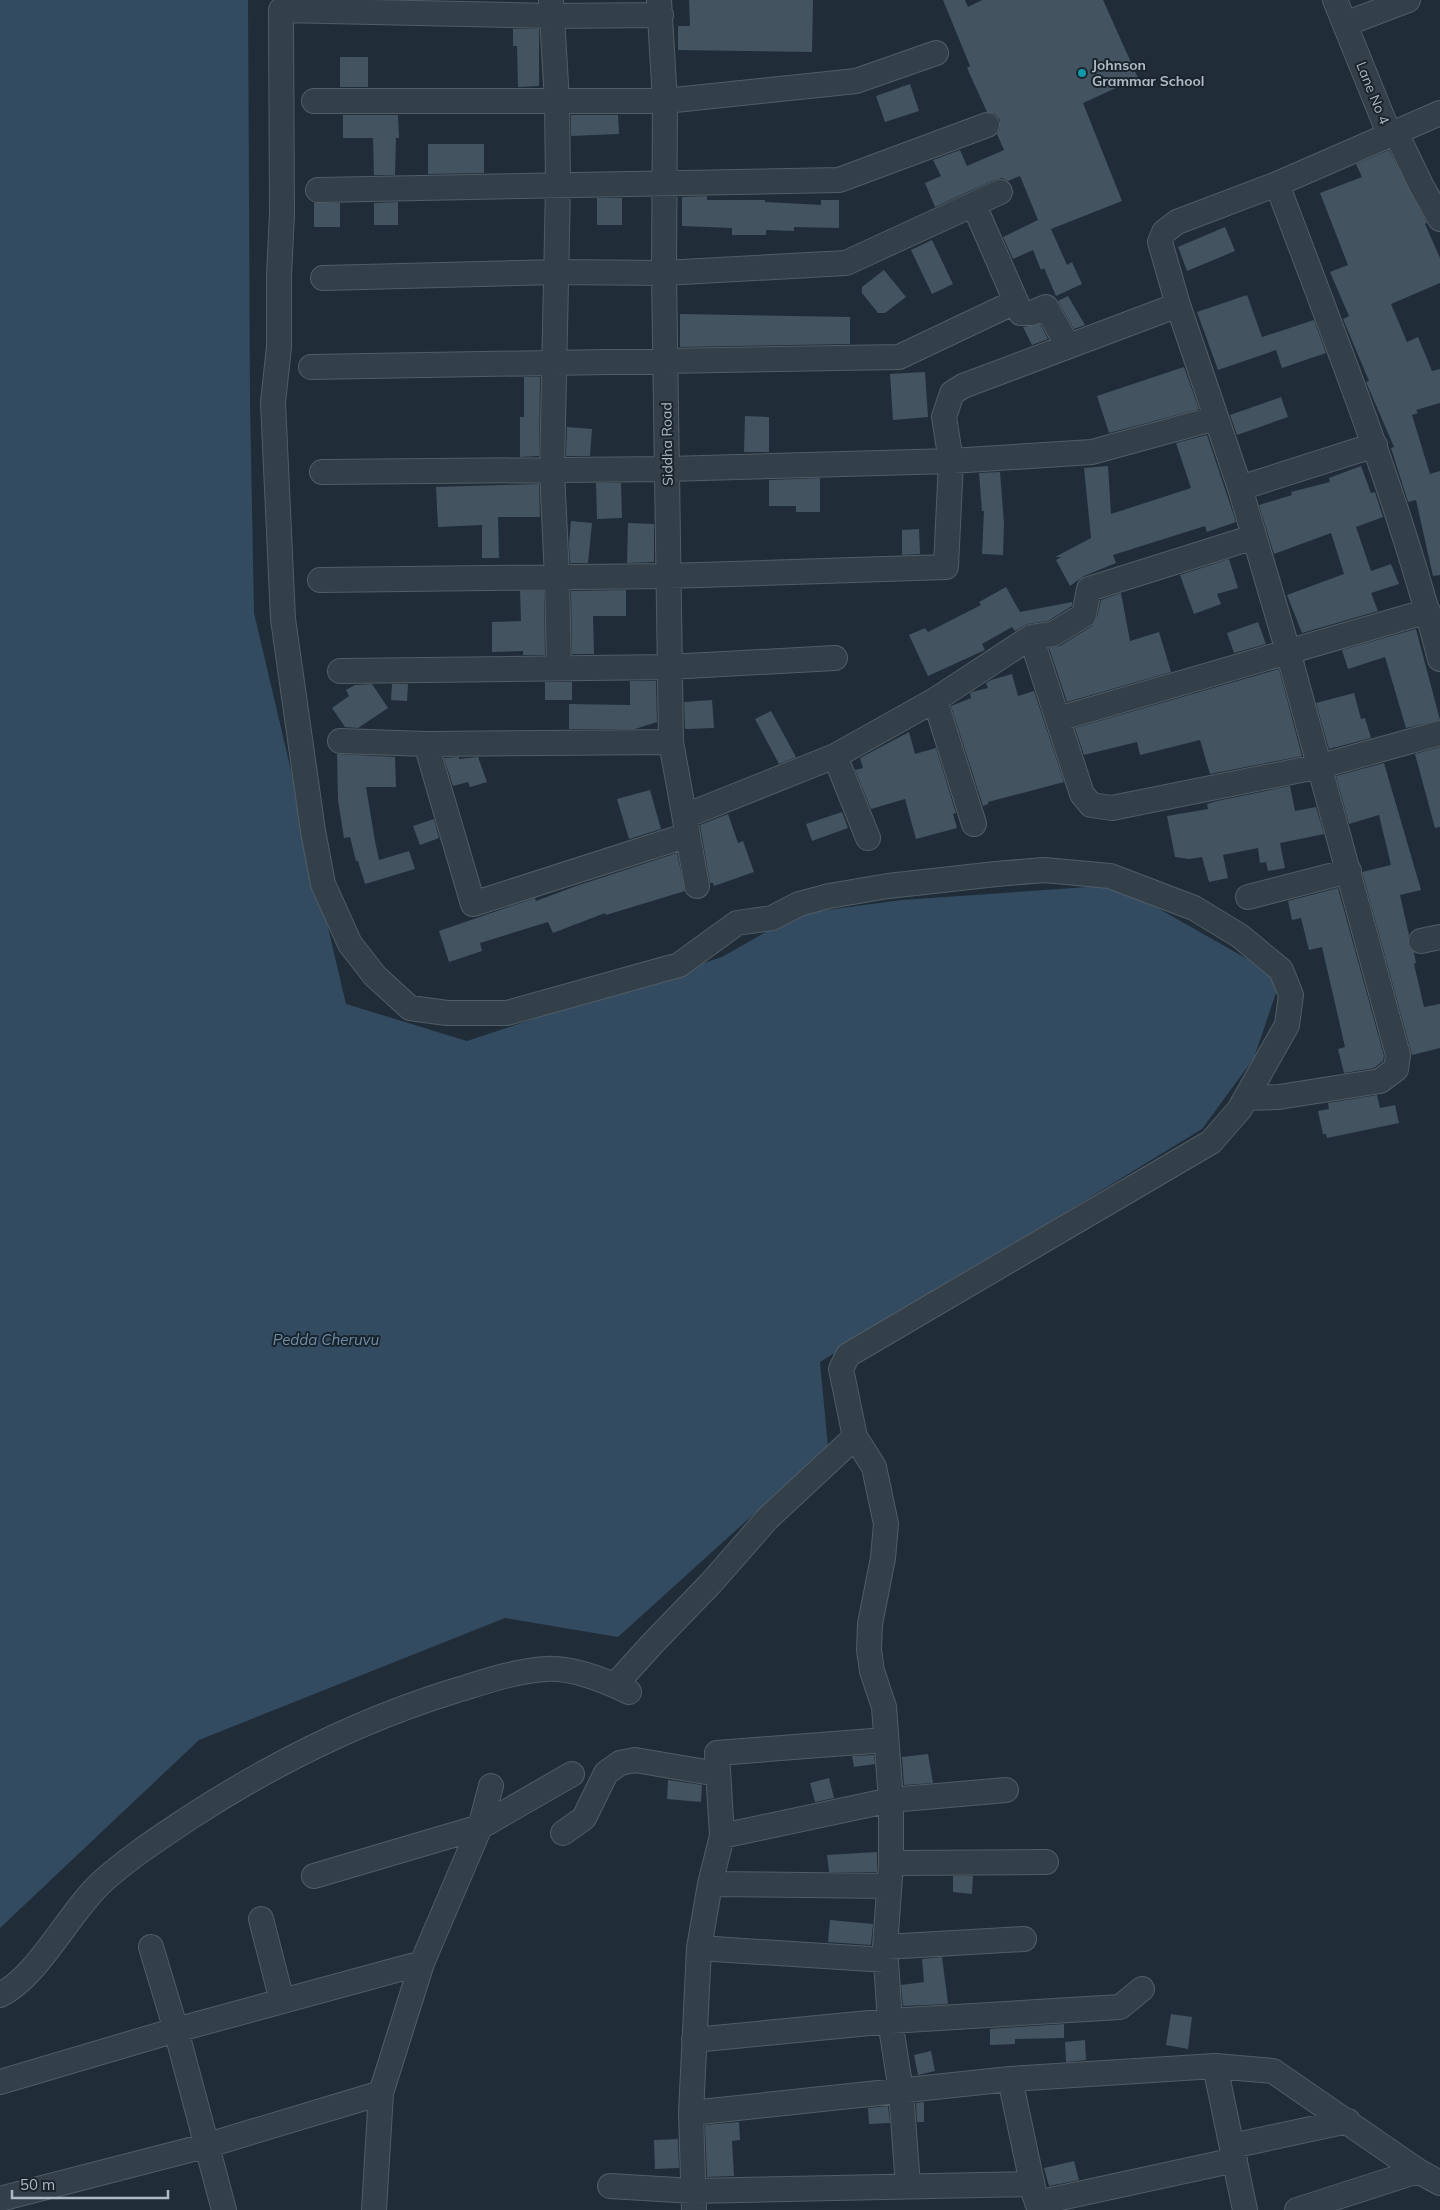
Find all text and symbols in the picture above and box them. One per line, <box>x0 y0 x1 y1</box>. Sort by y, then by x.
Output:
place label: Johnson Grammar School <box>1092 56 1204 90</box>
street label: Lane No 4 <box>1352 59 1394 128</box>
marker: Johnson Grammar School <box>1076 67 1088 79</box>
street label: Siddha Road <box>657 402 677 486</box>
water label: Pedda Cheruvu <box>273 1330 380 1349</box>
scale bar <box>12 2168 169 2200</box>
text: 50 m <box>20 2175 55 2194</box>

